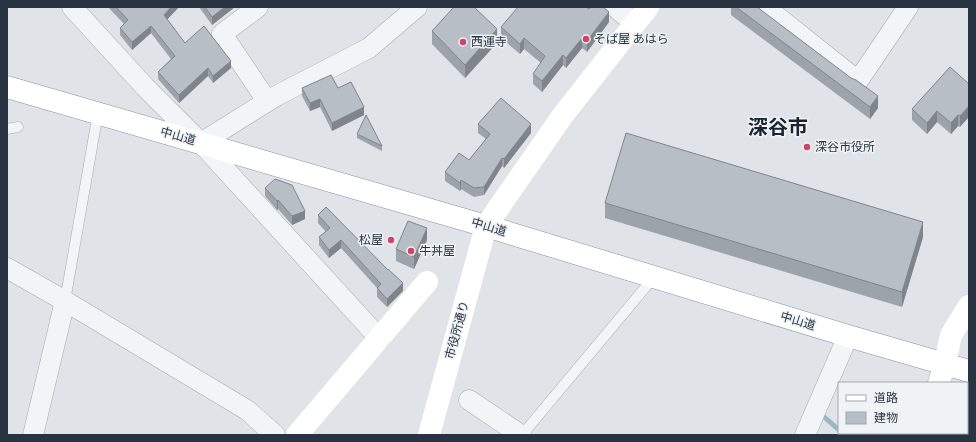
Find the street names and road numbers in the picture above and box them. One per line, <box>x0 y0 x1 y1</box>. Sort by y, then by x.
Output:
street label: 中山道 <box>159 123 198 147</box>
street label: 中山道 <box>470 214 509 238</box>
street label: 市役所通り <box>442 299 471 361</box>
street label: 中山道 <box>779 308 818 332</box>

